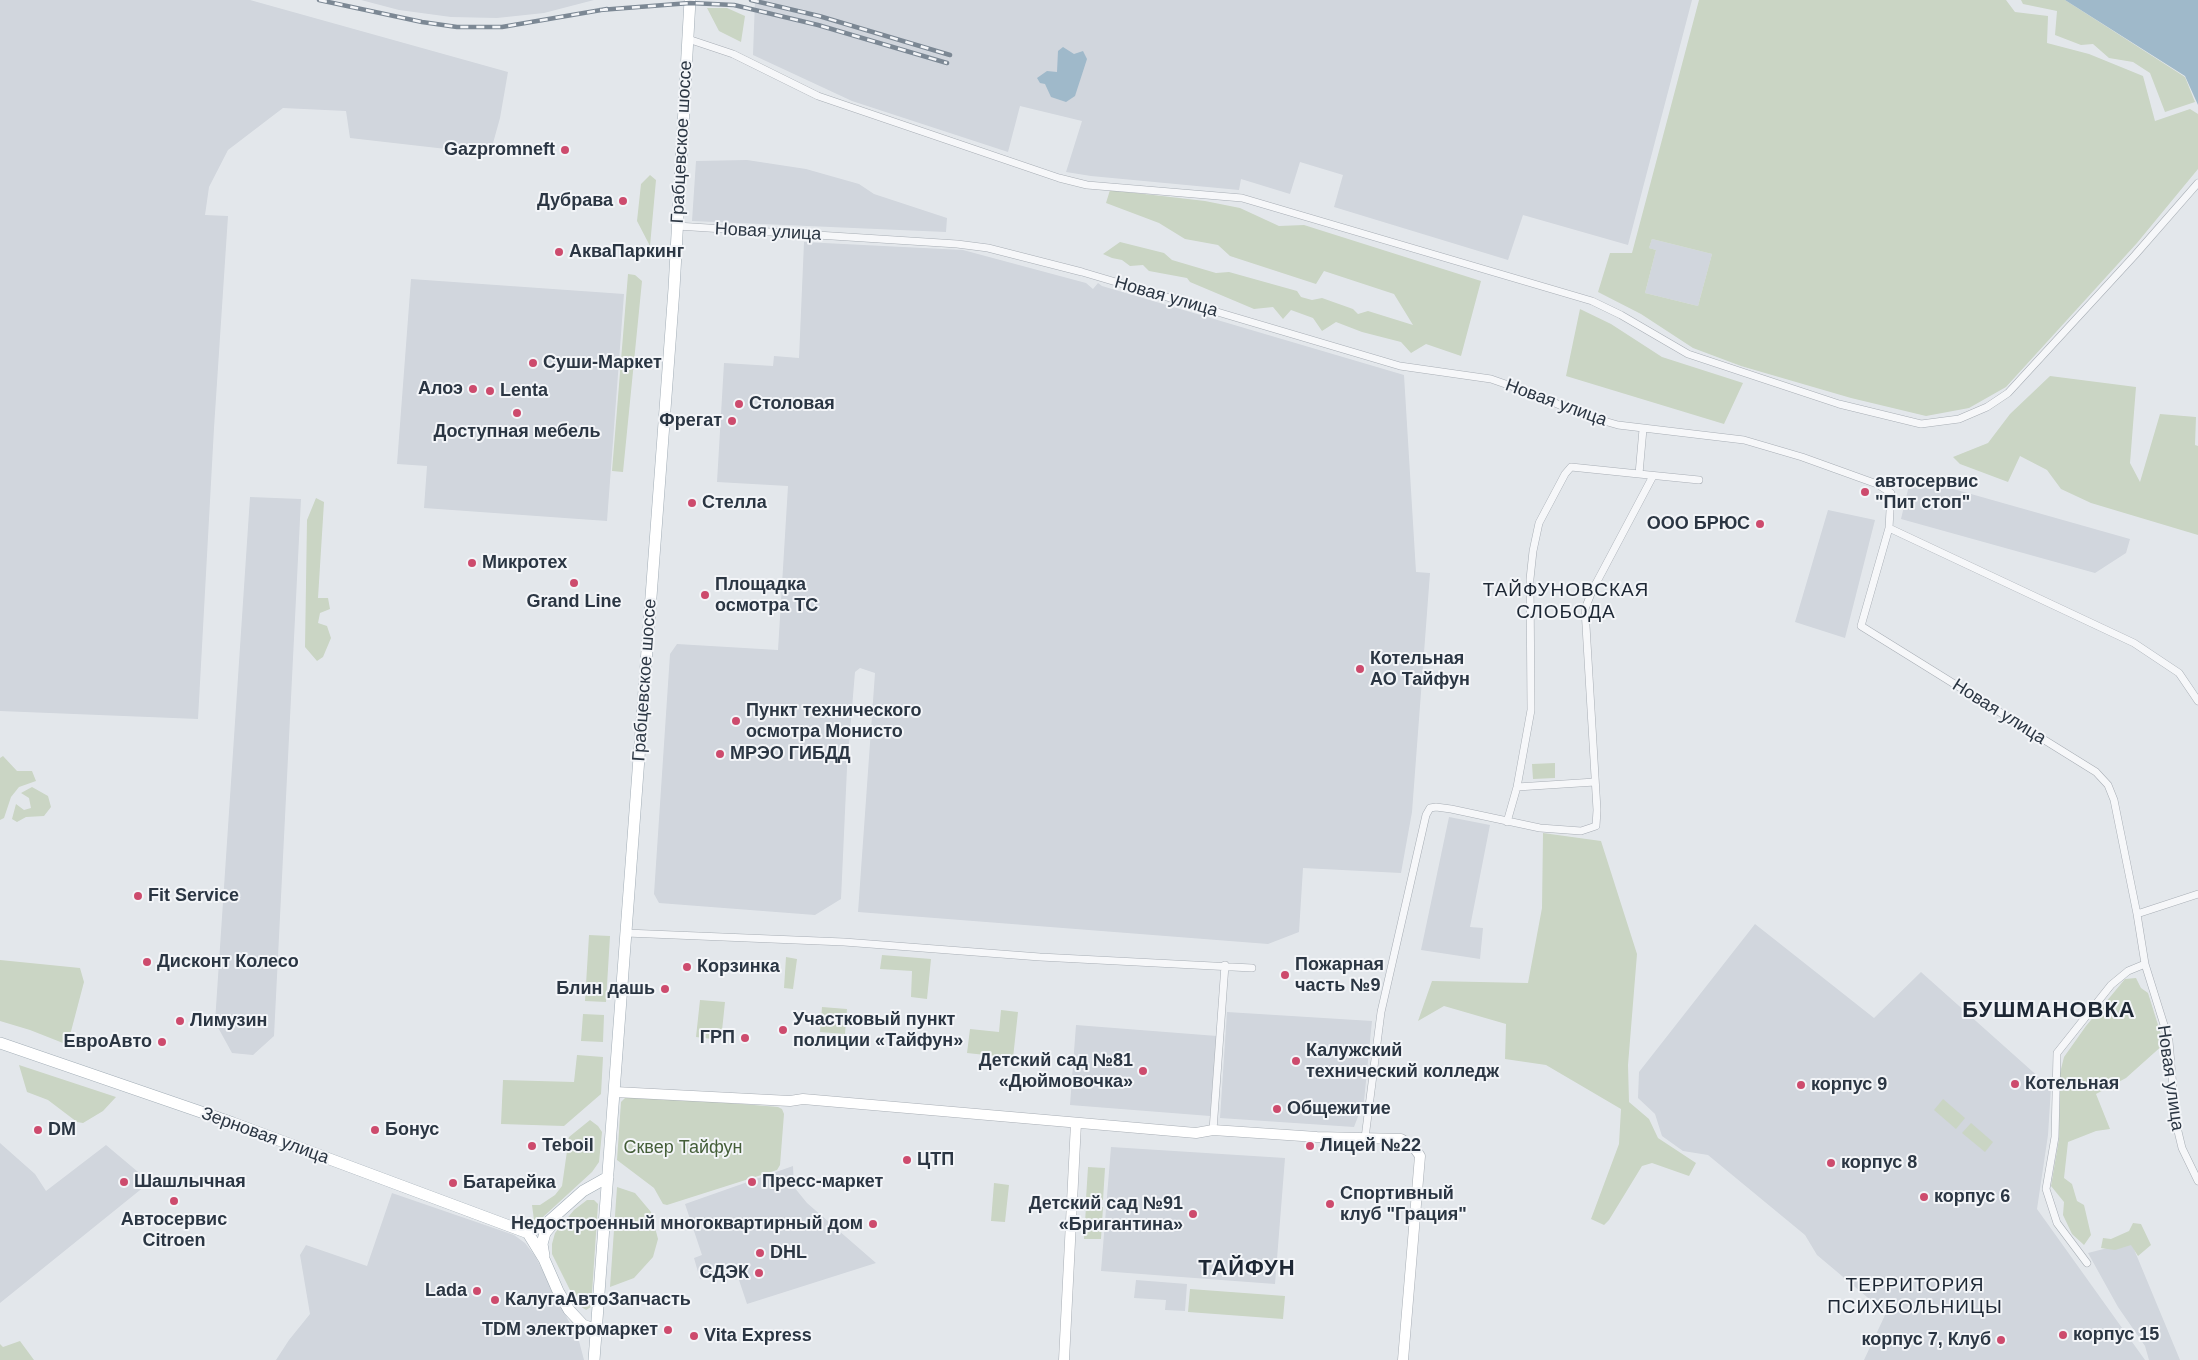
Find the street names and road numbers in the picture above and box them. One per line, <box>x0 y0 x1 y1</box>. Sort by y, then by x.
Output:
street label: Грабцевское шоссе <box>667 60 697 224</box>
street label: Новая улица <box>714 218 822 246</box>
street label: Новая улица <box>1112 272 1220 322</box>
street label: Новая улица <box>1502 375 1610 431</box>
street label: Грабцевское шоссе <box>629 598 661 762</box>
street label: Новая улица <box>1948 675 2050 749</box>
street label: Новая улица <box>2152 1024 2188 1132</box>
street label: Зерновая улица <box>198 1103 332 1169</box>

